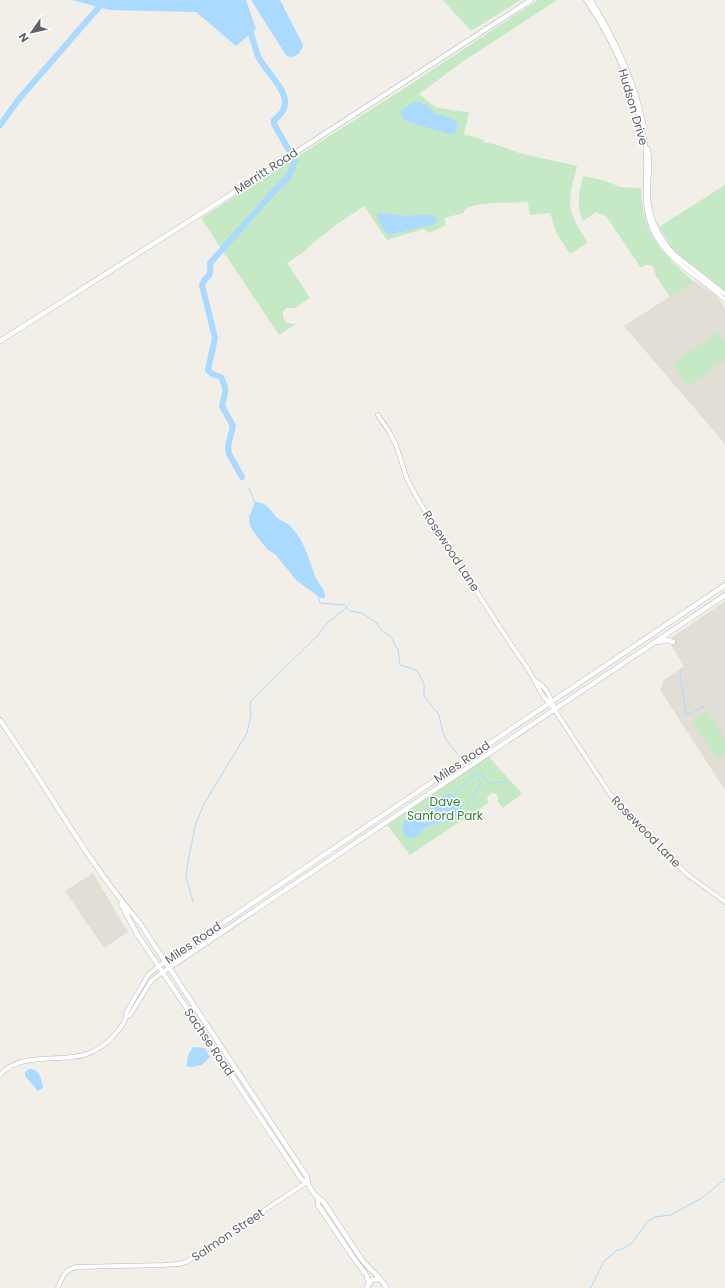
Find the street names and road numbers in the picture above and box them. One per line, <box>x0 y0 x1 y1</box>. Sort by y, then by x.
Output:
street label: Hudson Drive <box>614 67 653 147</box>
street label: Merritt Road <box>231 144 301 198</box>
street label: Rosewood Lane <box>419 507 484 595</box>
street label: Miles Road <box>430 737 493 787</box>
street label: Rosewood Lane <box>608 792 685 871</box>
street label: Miles Road <box>161 918 224 968</box>
street label: Sachse Road <box>180 1005 238 1079</box>
street label: Salmon Street <box>188 1204 267 1265</box>

